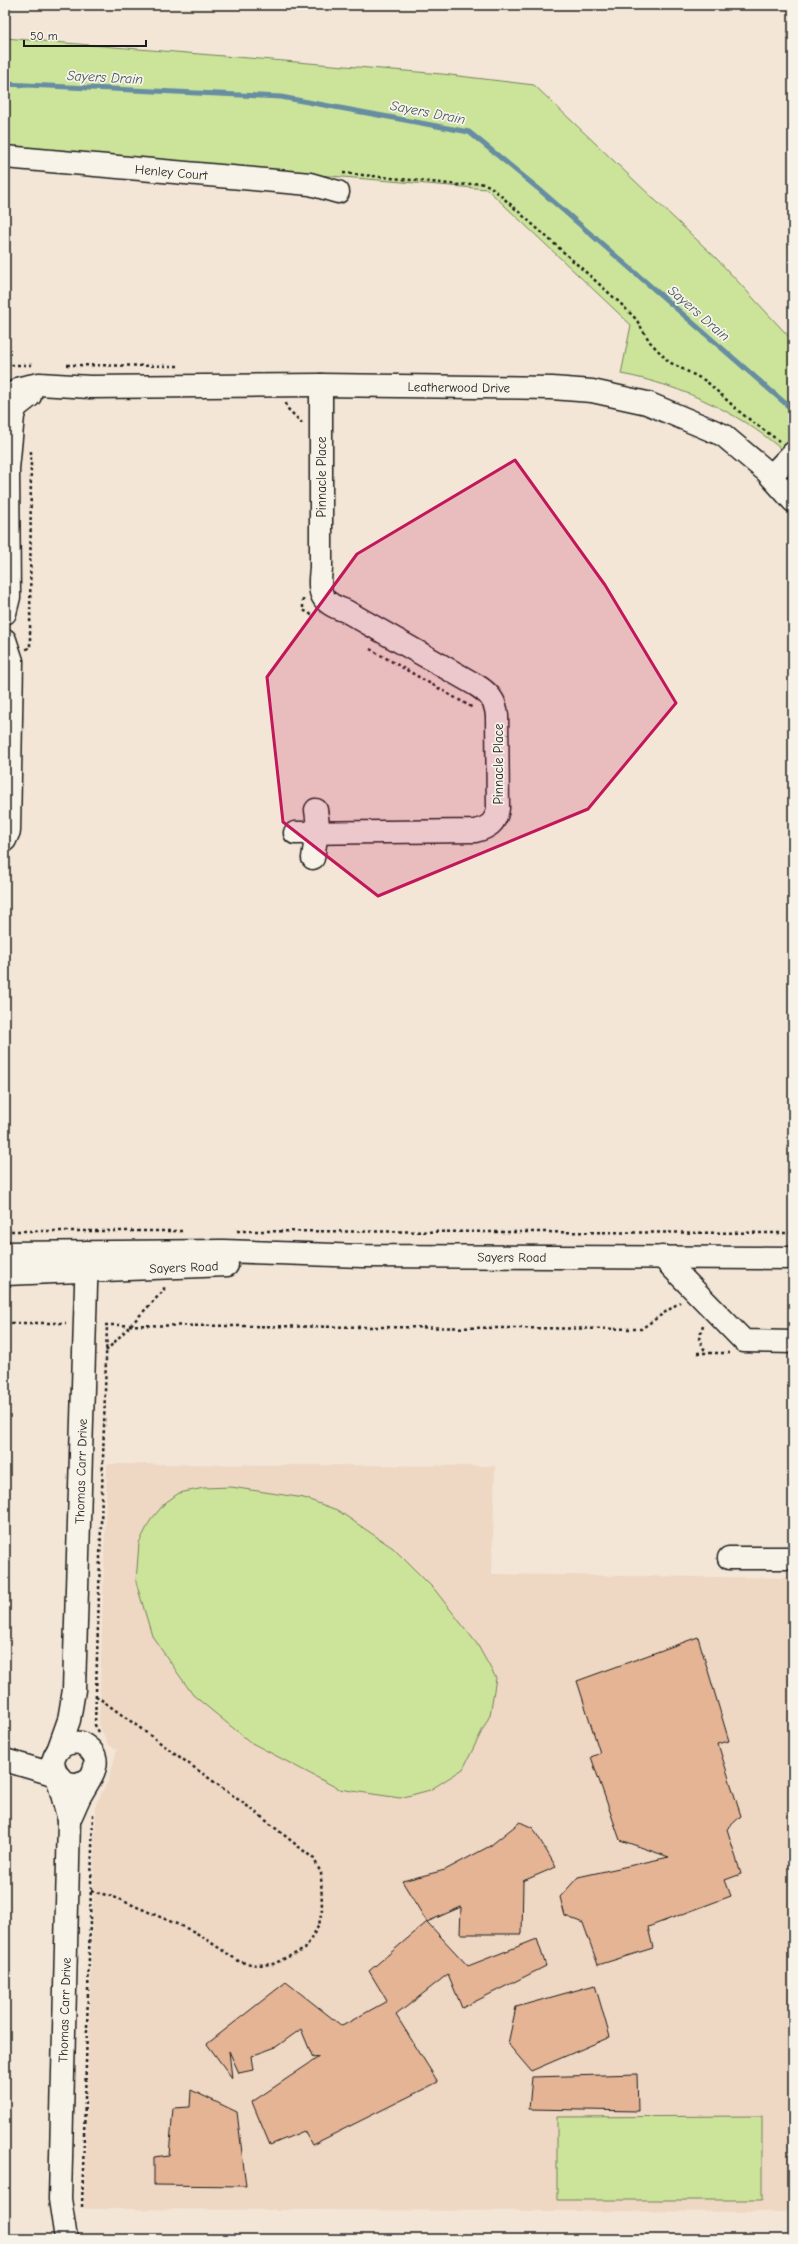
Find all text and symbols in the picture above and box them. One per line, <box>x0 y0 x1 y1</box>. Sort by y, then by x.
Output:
scale bar <box>24 22 146 48</box>
text: 50 m <box>30 29 58 43</box>
water label: Sayers Drain <box>66 67 144 88</box>
water label: Sayers Drain <box>389 97 467 128</box>
street label: Henley Court <box>134 162 210 183</box>
water label: Sayers Drain <box>664 282 733 345</box>
street label: Leatherwood Drive <box>407 379 511 395</box>
street label: Pinnacle Place <box>314 436 329 517</box>
street label: Pinnacle Place <box>491 723 506 804</box>
street label: Sayers Road <box>477 1250 546 1265</box>
street label: Sayers Road <box>149 1258 219 1276</box>
street label: Thomas Carr Drive <box>72 1418 90 1524</box>
street label: Thomas Carr Drive <box>55 1957 74 2063</box>

